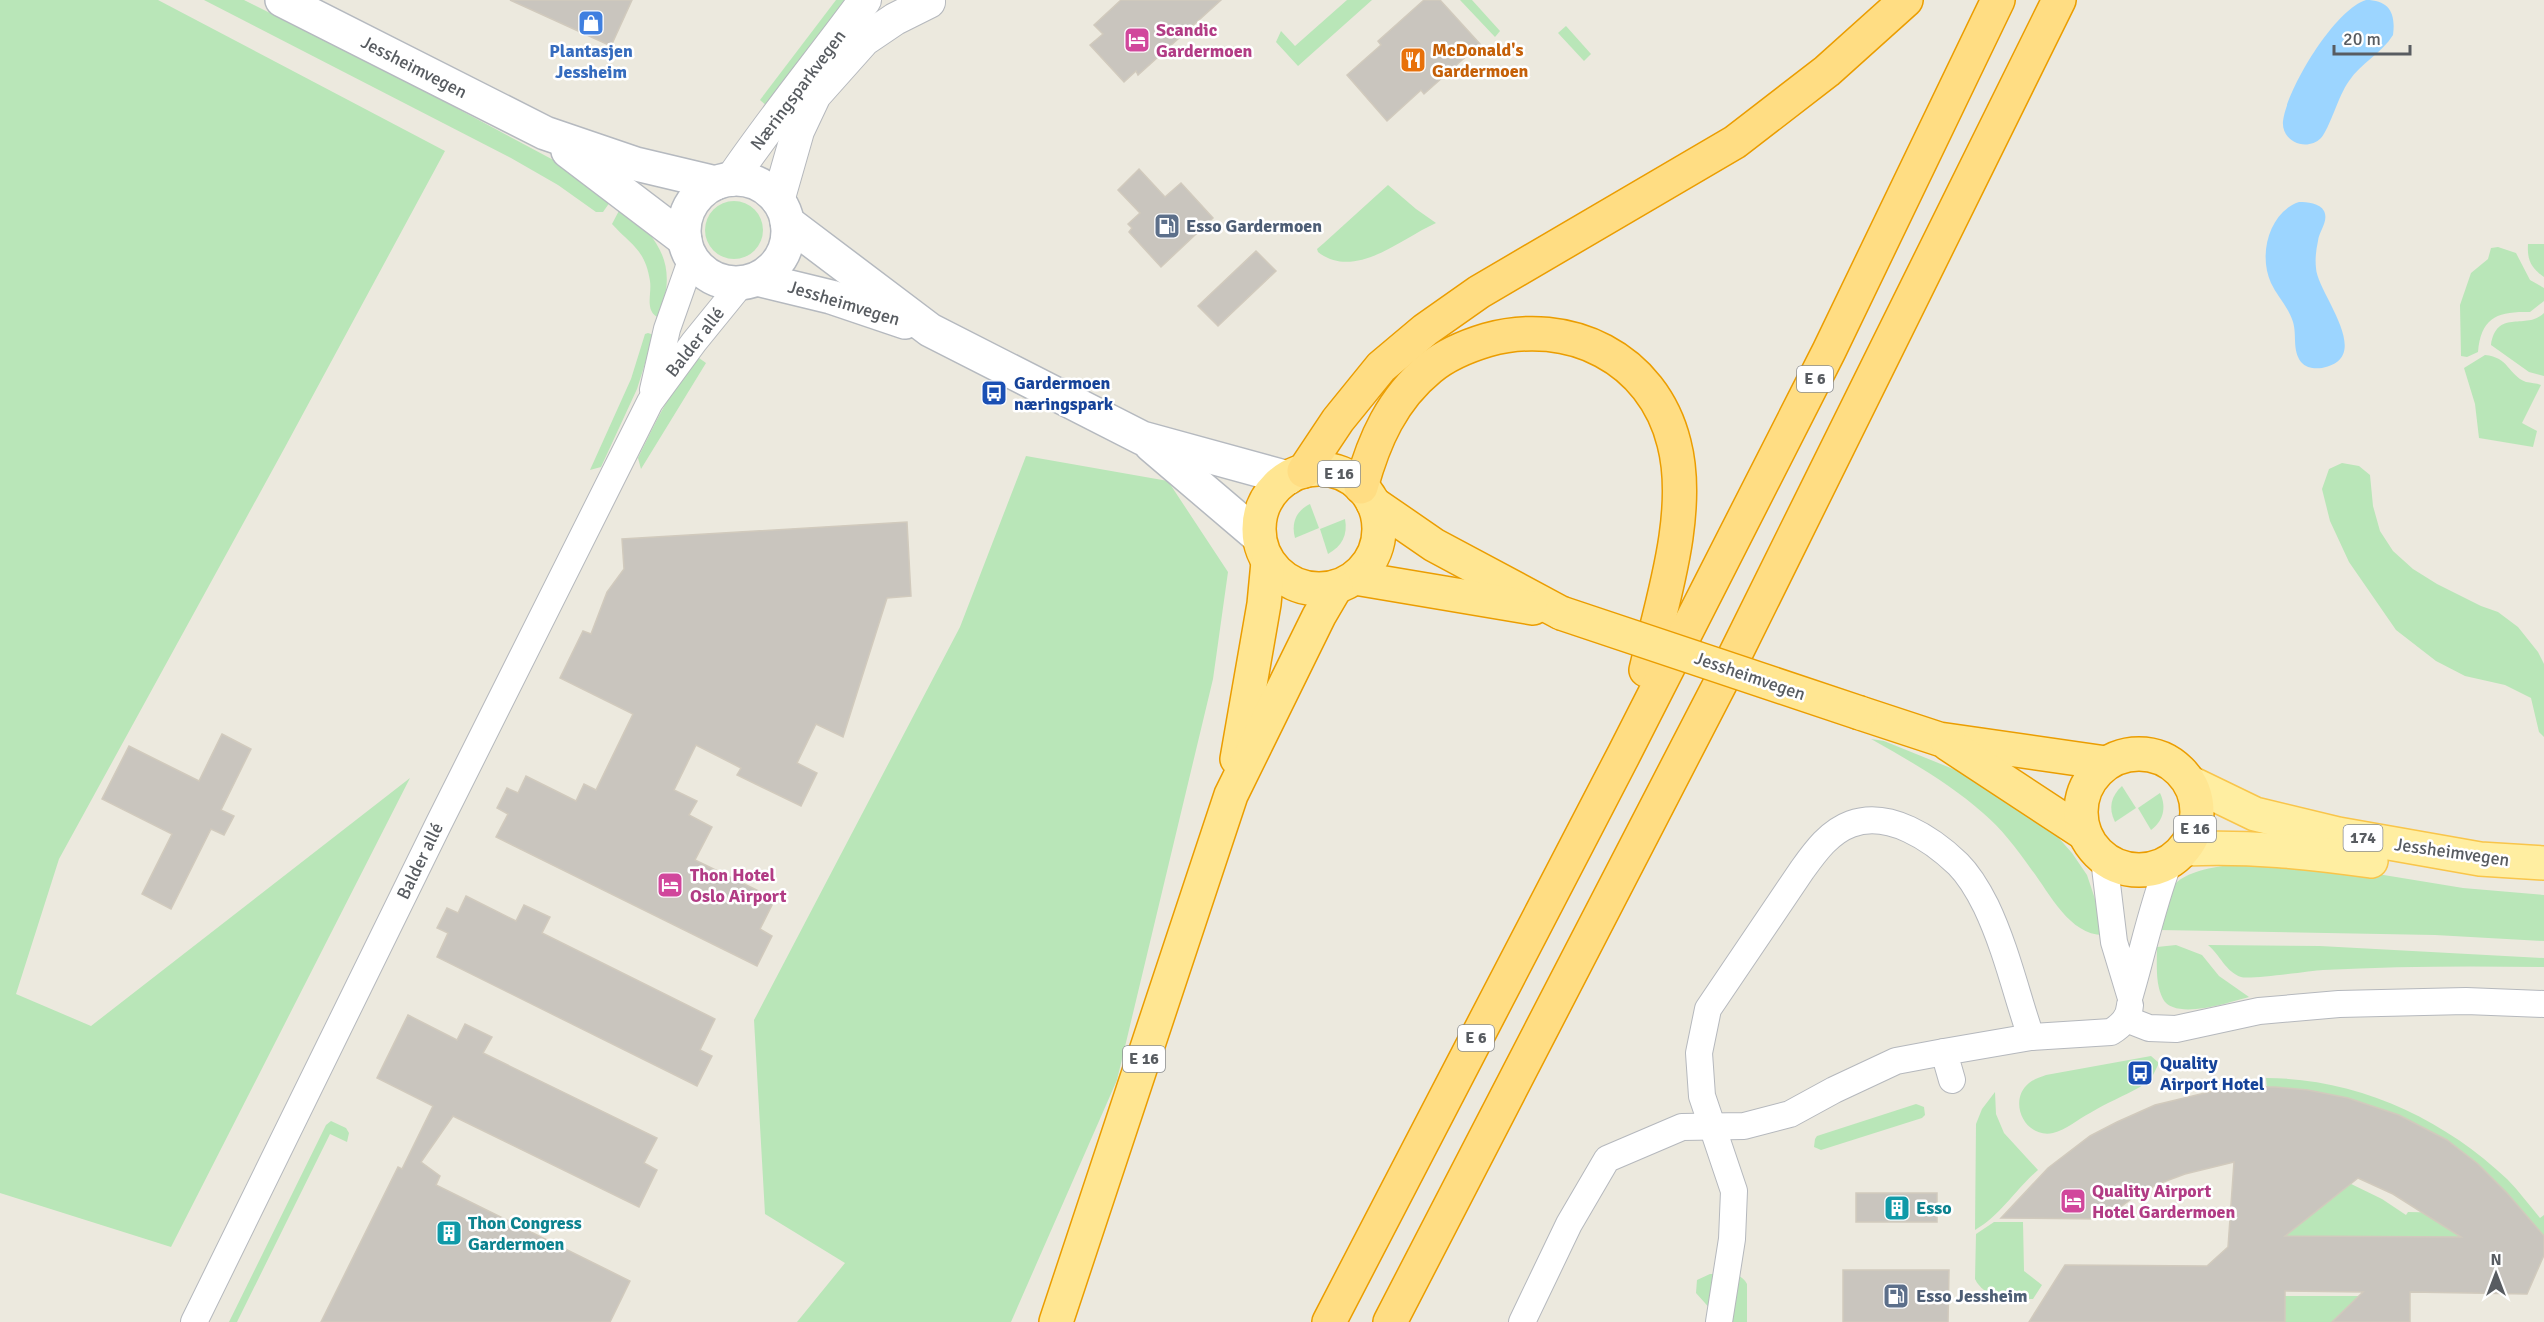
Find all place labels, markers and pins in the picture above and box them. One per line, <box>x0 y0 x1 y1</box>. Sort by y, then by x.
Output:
shop icon: Plantasjen Jessheim <box>576 8 606 38</box>
place label: Scandic Gardermoen <box>1156 19 1253 62</box>
hotel icon: Scandic Gardermoen <box>1122 25 1152 55</box>
place label: McDonald's Gardermoen <box>1432 39 1529 82</box>
place label: Plantasjen Jessheim <box>549 40 633 83</box>
restaurant icon: McDonald's Gardermoen <box>1398 45 1428 75</box>
fuel station icon: Esso Gardermoen <box>1152 211 1182 241</box>
place label: Esso Gardermoen <box>1186 215 1322 237</box>
place label: Gardermoen næringspark <box>1014 372 1114 415</box>
bus stop icon: Gardermoen næringspark <box>979 378 1009 408</box>
place label: Thon Hotel Oslo Airport <box>690 864 787 907</box>
hotel icon: Thon Hotel Oslo Airport <box>655 870 685 900</box>
place label: Quality Airport Hotel <box>2160 1052 2265 1095</box>
bus stop icon: Quality Airport Hotel <box>2125 1058 2155 1088</box>
place label: Quality Airport Hotel Gardermoen <box>2092 1180 2235 1223</box>
hotel icon: Quality Airport Hotel Gardermoen <box>2058 1186 2088 1216</box>
building icon: Esso <box>1882 1193 1912 1223</box>
place label: Esso <box>1916 1197 1952 1219</box>
place label: Thon Congress Gardermoen <box>468 1212 582 1255</box>
building icon: Thon Congress Gardermoen <box>434 1218 464 1248</box>
fuel station icon: Esso Jessheim <box>1881 1281 1911 1311</box>
place label: Esso Jessheim <box>1916 1285 2028 1307</box>

